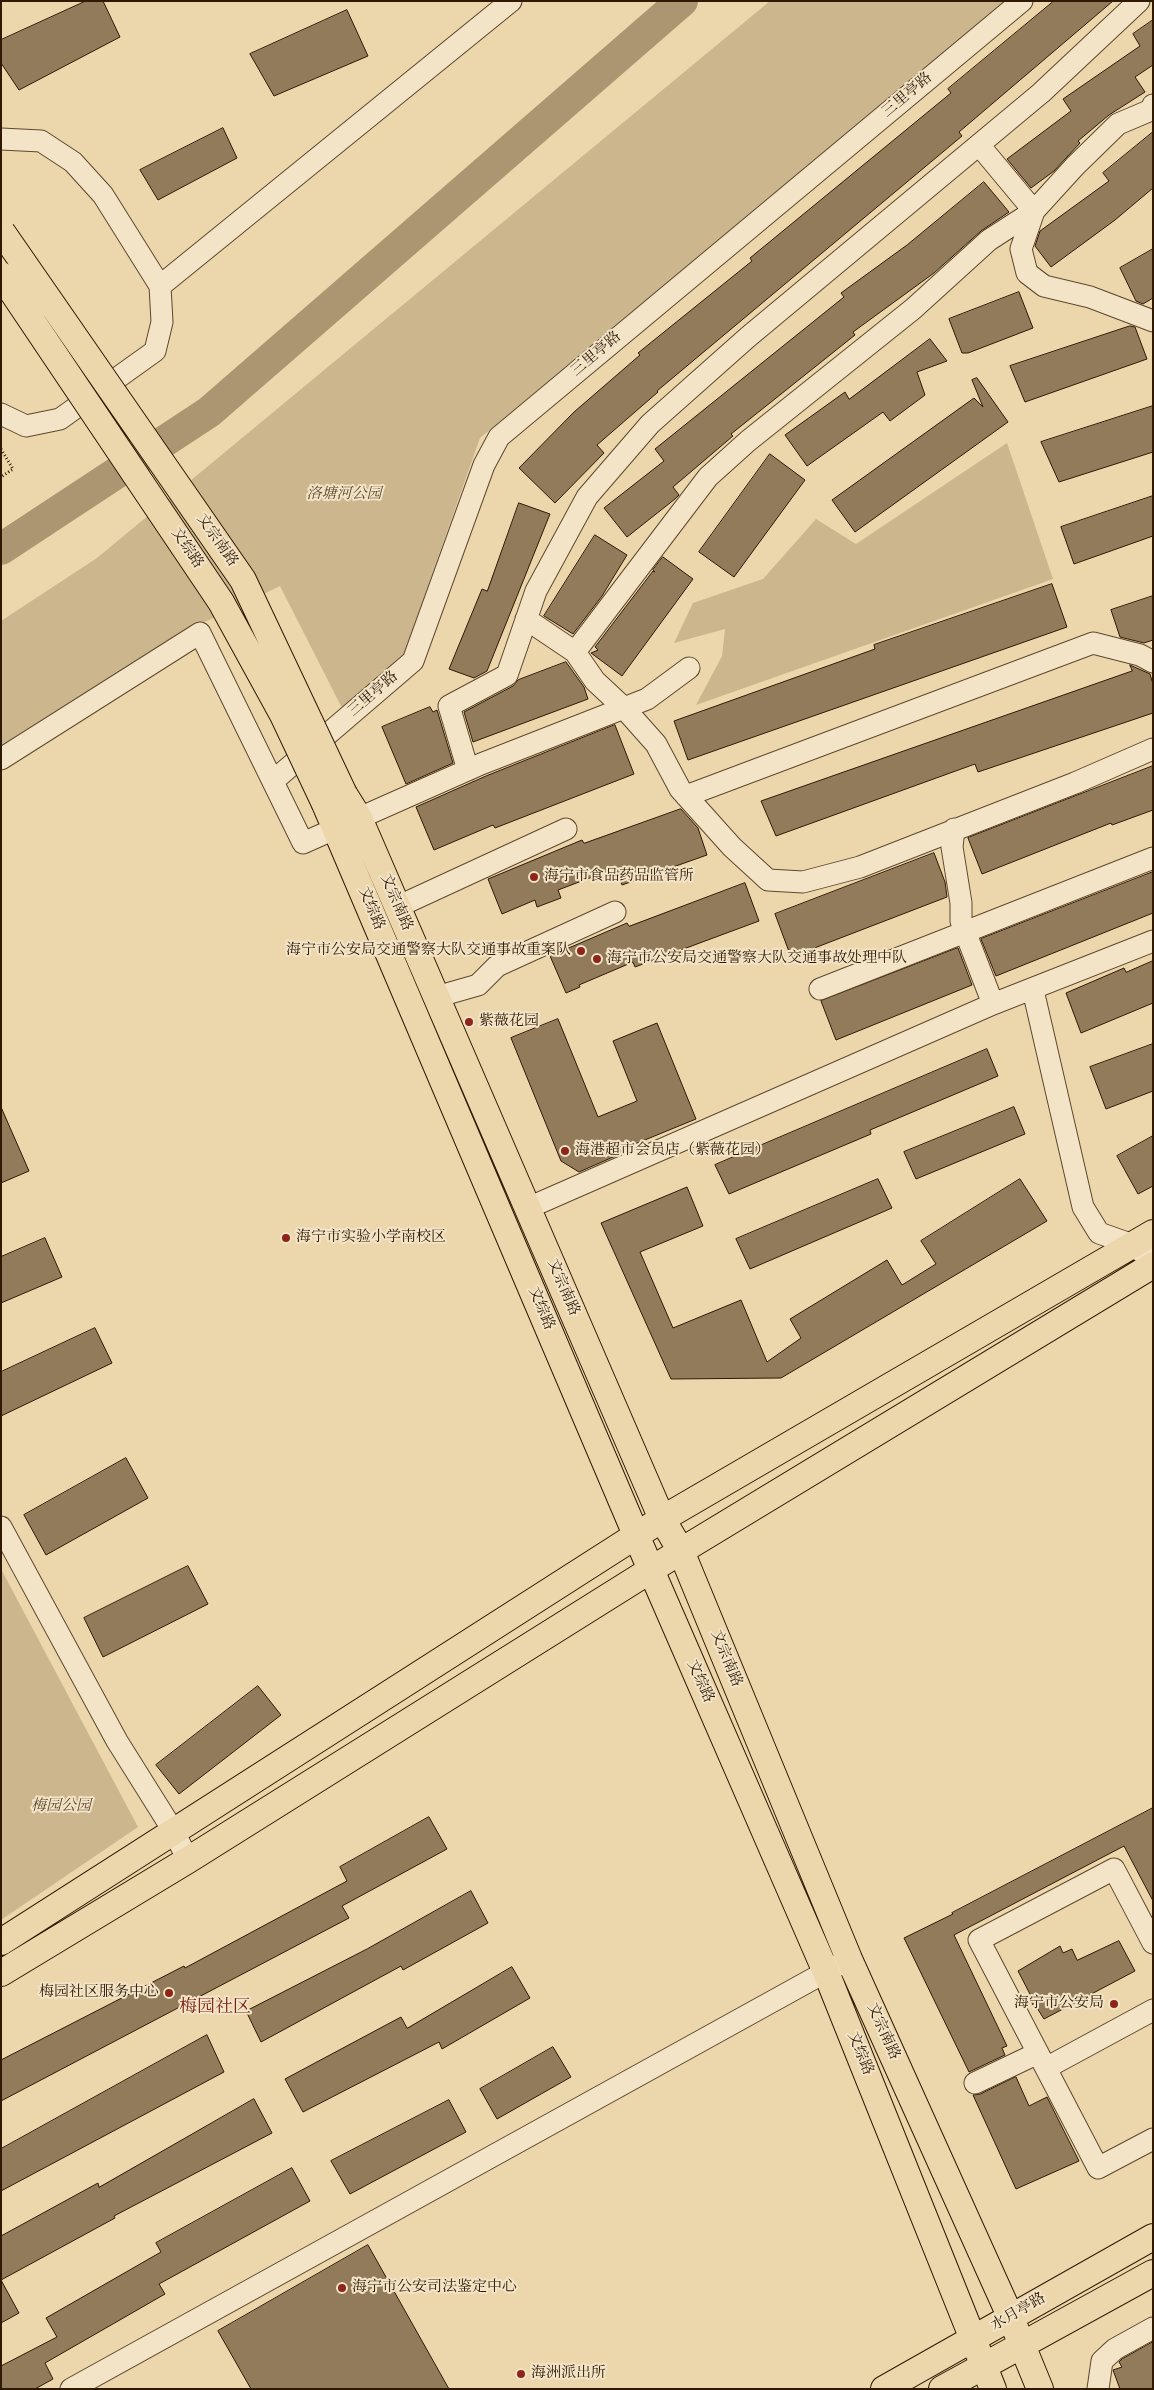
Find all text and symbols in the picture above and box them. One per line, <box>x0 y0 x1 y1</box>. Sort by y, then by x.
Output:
street label: 三里亭路 <box>879 70 937 122</box>
street label: 三里亭路 <box>568 329 626 381</box>
park label: 洛塘河公园 <box>307 486 381 504</box>
street label: 文宗南路 <box>191 511 241 571</box>
street label: 文综路 <box>166 525 206 573</box>
street label: 三里亭路 <box>345 669 403 721</box>
place label: 海宁市食品药品监管所 <box>544 868 694 886</box>
marker: 海宁市食品药品监管所 <box>528 871 540 883</box>
street label: 文宗南路 <box>375 872 415 934</box>
street label: 文综路 <box>353 885 387 933</box>
place label: 海宁市公安局交通警察大队交通事故重案队 <box>286 942 571 960</box>
marker: 海宁市公安局交通警察大队交通事故重案队 <box>575 945 587 957</box>
place label: 海宁市公安局交通警察大队交通事故处理中队 <box>607 950 907 968</box>
marker: 海宁市公安局交通警察大队交通事故处理中队 <box>591 953 603 965</box>
place label: 紫薇花园 <box>479 1013 539 1031</box>
marker: 紫薇花园 <box>463 1016 475 1028</box>
place label: 海港超市会员店（紫薇花园） <box>575 1142 770 1160</box>
marker: 海港超市会员店（紫薇花园） <box>559 1145 571 1157</box>
place label: 海宁市实验小学南校区 <box>296 1229 446 1247</box>
marker: 海宁市实验小学南校区 <box>280 1232 292 1244</box>
street label: 文宗南路 <box>542 1257 582 1319</box>
street label: 文综路 <box>523 1285 557 1333</box>
street label: 文宗南路 <box>705 1628 745 1690</box>
street label: 文综路 <box>682 1658 716 1706</box>
park label: 梅园公园 <box>31 1798 91 1816</box>
place label: 梅园社区服务中心 <box>39 1984 159 2002</box>
marker: 梅园社区服务中心 <box>163 1987 175 1999</box>
place label: 海宁市公安局 <box>1014 1995 1104 2013</box>
district label: 梅园社区 <box>179 1998 251 2020</box>
marker: 海宁市公安局 <box>1108 1998 1120 2010</box>
street label: 文宗南路 <box>862 2001 902 2063</box>
street label: 文综路 <box>842 2030 876 2078</box>
place label: 海宁市公安司法鉴定中心 <box>352 2279 517 2297</box>
marker: 海宁市公安司法鉴定中心 <box>336 2282 348 2294</box>
street label: 水月亭路 <box>989 2290 1049 2336</box>
place label: 海洲派出所 <box>531 2365 606 2383</box>
marker: 海洲派出所 <box>515 2368 527 2380</box>

